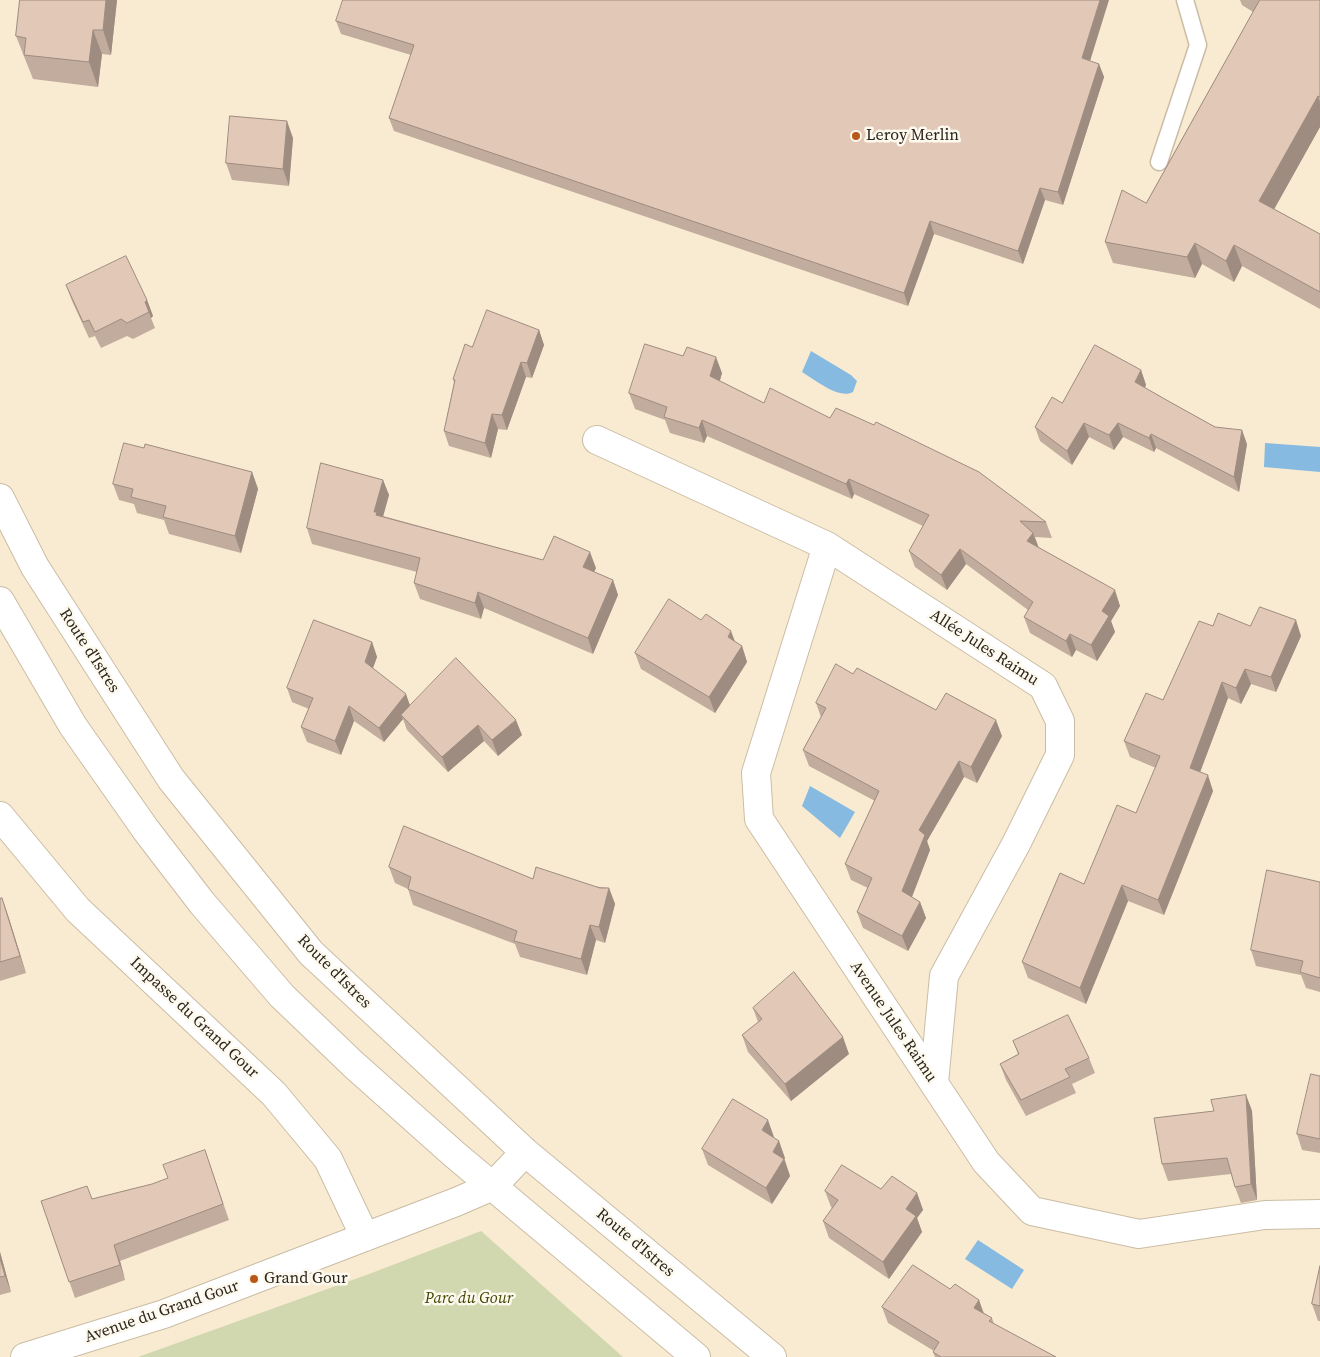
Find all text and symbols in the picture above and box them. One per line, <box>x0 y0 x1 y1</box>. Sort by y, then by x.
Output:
place label: Leroy Merlin <box>866 126 959 146</box>
marker: Leroy Merlin <box>850 130 862 142</box>
street label: Route d'Istres <box>55 605 123 697</box>
street label: Allée Jules Raimu <box>926 606 1042 690</box>
street label: Route d'Istres <box>293 931 375 1013</box>
street label: Impasse du Grand Gour <box>126 953 262 1083</box>
street label: Avenue Jules Raimu <box>845 958 941 1086</box>
street label: Route d'Istres <box>592 1205 678 1281</box>
place label: Grand Gour <box>264 1269 348 1289</box>
marker: Grand Gour <box>248 1273 260 1285</box>
street label: Avenue du Grand Gour <box>82 1277 242 1347</box>
park label: Parc du Gour <box>425 1289 513 1309</box>

